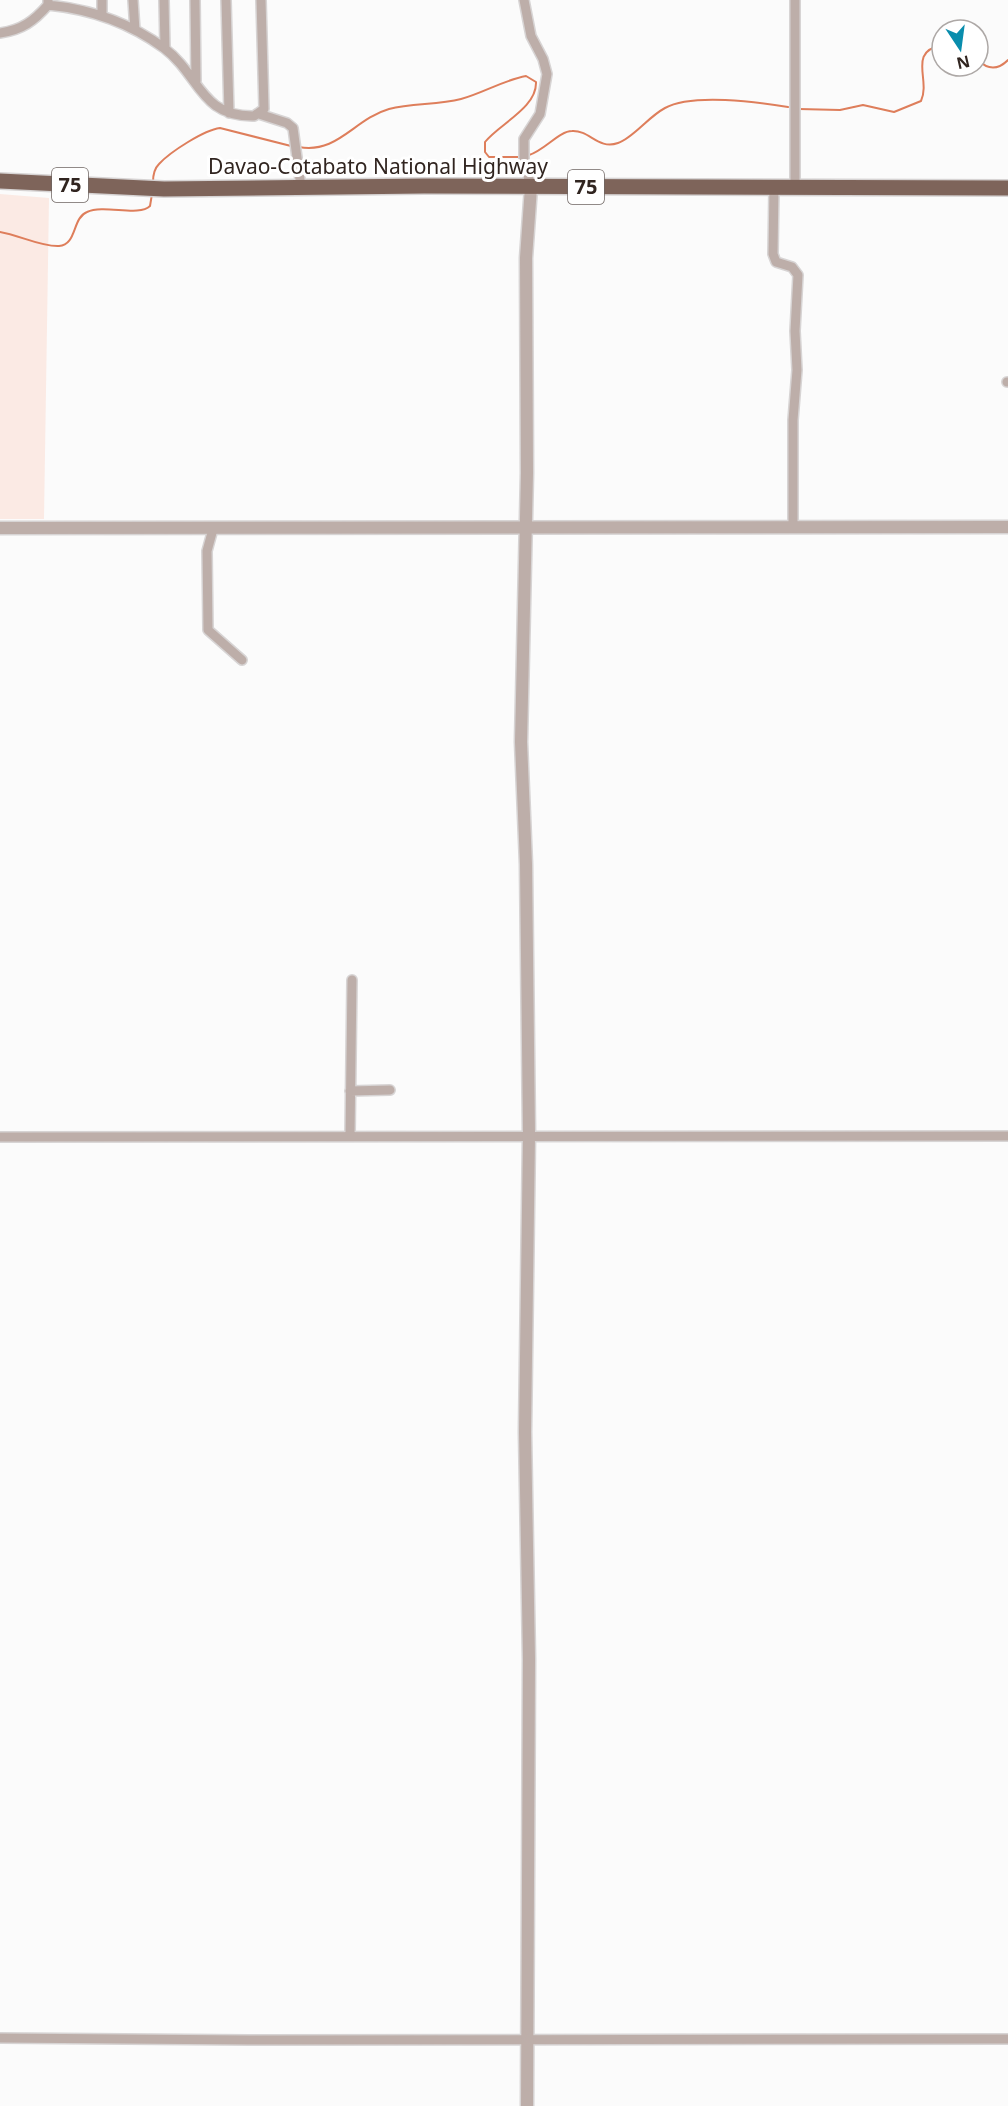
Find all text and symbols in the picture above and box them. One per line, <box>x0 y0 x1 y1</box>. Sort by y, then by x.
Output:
north arrow <box>930 18 990 78</box>
text: N <box>955 50 972 75</box>
street label: Davao-Cotabato National Highway <box>208 152 548 180</box>
road number: 75 <box>52 168 88 202</box>
road number: 75 <box>568 170 604 204</box>

